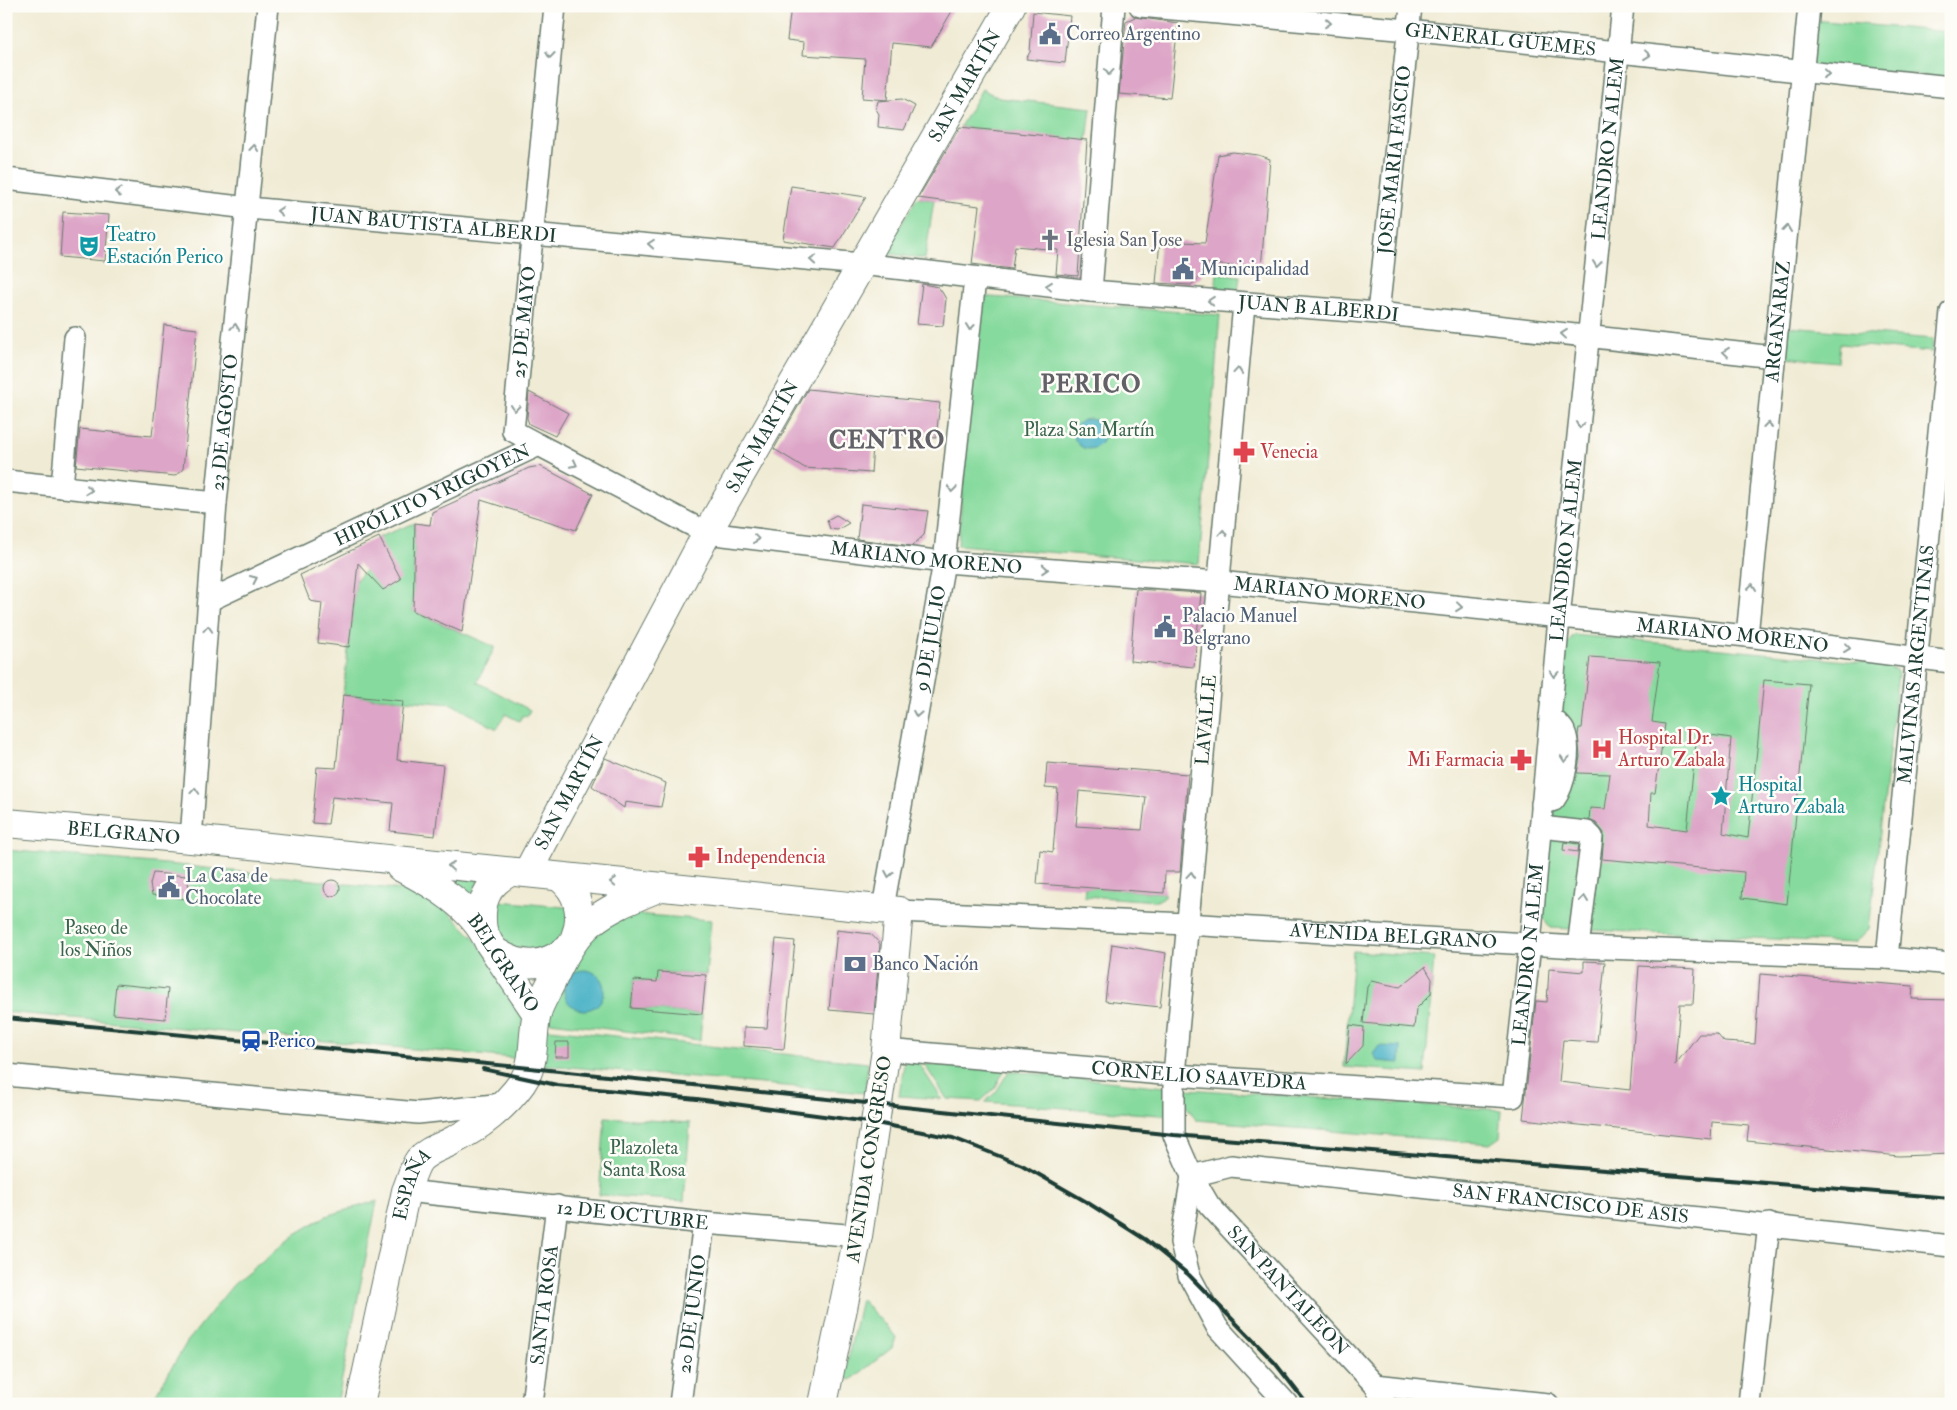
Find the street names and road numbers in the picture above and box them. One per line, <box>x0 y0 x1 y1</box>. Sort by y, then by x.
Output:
street label: GENERAL GÜEMES <box>1404 18 1597 62</box>
street label: SAN MARTÍN <box>923 25 1007 146</box>
street label: LEANDRO N ALEM <box>1587 56 1630 241</box>
street label: JOSE MARIA FASCIO <box>1372 64 1417 257</box>
street label: JUAN BAUTISTA ALBERDI <box>309 202 557 248</box>
street label: ARGAÑARAZ <box>1760 260 1796 384</box>
street label: 25 DE MAYO <box>506 265 541 379</box>
street label: JUAN B ALBERDI <box>1236 290 1400 327</box>
street label: 23 DE AGOSTO <box>205 353 244 492</box>
street label: SAN MARTÍN <box>721 376 805 497</box>
street label: HIPÓLITO YRIGOYEN <box>331 439 534 552</box>
street label: LEANDRO N ALEM <box>1545 458 1588 643</box>
street label: MARIANO MORENO <box>829 536 1023 580</box>
street label: MALVINAS ARGENTINAS <box>1892 544 1940 785</box>
street label: MARIANO MORENO <box>1232 572 1427 615</box>
street label: 9 DE JULIO <box>909 583 952 695</box>
street label: MARIANO MORENO <box>1635 613 1830 658</box>
street label: LAVALLE <box>1190 673 1222 766</box>
street label: SAN MARTÍN <box>529 731 610 854</box>
street label: BELGRANO <box>66 816 181 850</box>
street label: LEANDRO N ALEM <box>1507 862 1549 1047</box>
street label: BELGRANO <box>462 909 545 1017</box>
street label: AVENIDA BELGRANO <box>1288 918 1498 954</box>
street label: AVENIDA CONGRESO <box>841 1054 897 1265</box>
street label: CORNELIO SAAVEDRA <box>1090 1056 1307 1096</box>
street label: ESPAÑA <box>388 1143 436 1223</box>
street label: SAN FRANCISCO DE ASIS <box>1451 1179 1690 1229</box>
street label: 12 DE OCTUBRE <box>556 1195 710 1235</box>
street label: SAN PANTALEON <box>1222 1220 1354 1361</box>
street label: SANTA ROSA <box>525 1243 564 1366</box>
street label: 20 DE JUNIO <box>672 1253 712 1375</box>

